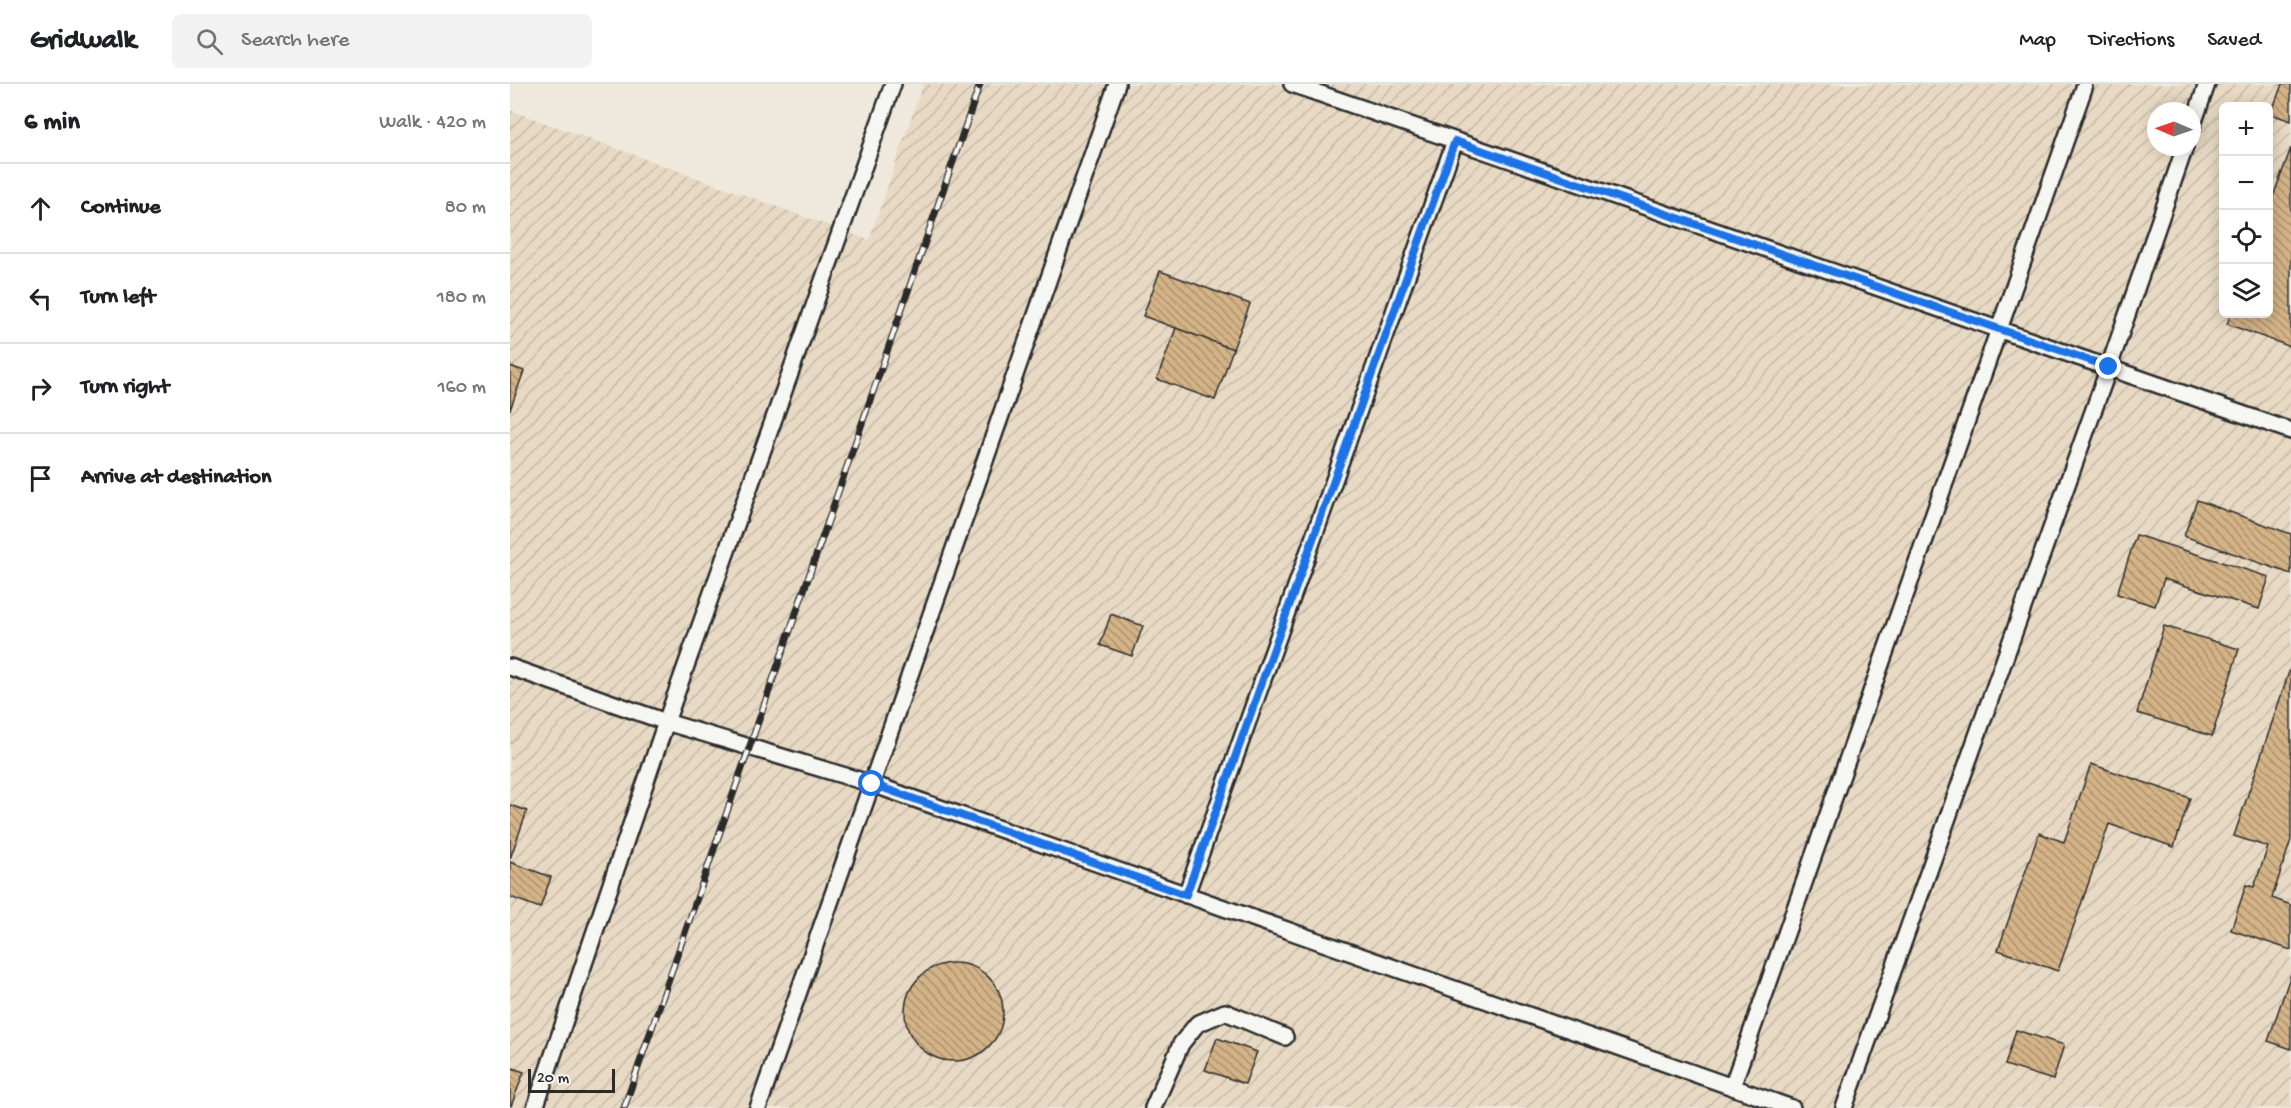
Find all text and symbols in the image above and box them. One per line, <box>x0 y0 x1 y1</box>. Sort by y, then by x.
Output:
search box <box>172 14 592 68</box>
text: Gridwalk <box>30 25 136 58</box>
icon: search <box>193 25 226 58</box>
text: Search here <box>241 28 349 54</box>
text: Map <box>2019 29 2056 54</box>
text: Directions <box>2089 29 2174 54</box>
text: Saved <box>2207 29 2261 54</box>
north arrow <box>2147 102 2201 156</box>
map controls <box>2219 102 2273 318</box>
button: + <box>2219 102 2273 156</box>
text: 6 min <box>24 108 80 139</box>
text: Walk · 420 m <box>379 112 486 135</box>
button: − <box>2219 156 2273 210</box>
icon: ahead <box>24 192 57 225</box>
text: Continue <box>81 195 161 221</box>
text: 80 m <box>445 197 486 220</box>
button: locate <box>2219 210 2273 264</box>
button: layers <box>2219 264 2273 318</box>
icon: left <box>24 282 57 315</box>
text: Turn left <box>81 285 155 311</box>
text: 180 m <box>437 287 486 310</box>
route end <box>2095 353 2121 379</box>
icon: right <box>24 372 57 405</box>
text: Turn right <box>81 375 169 401</box>
text: 160 m <box>437 377 486 400</box>
icon: arrive <box>24 462 57 495</box>
text: Arrive at destination <box>81 465 271 491</box>
route start <box>858 770 884 796</box>
scale bar <box>528 1066 615 1094</box>
text: 20 m <box>537 1070 569 1089</box>

